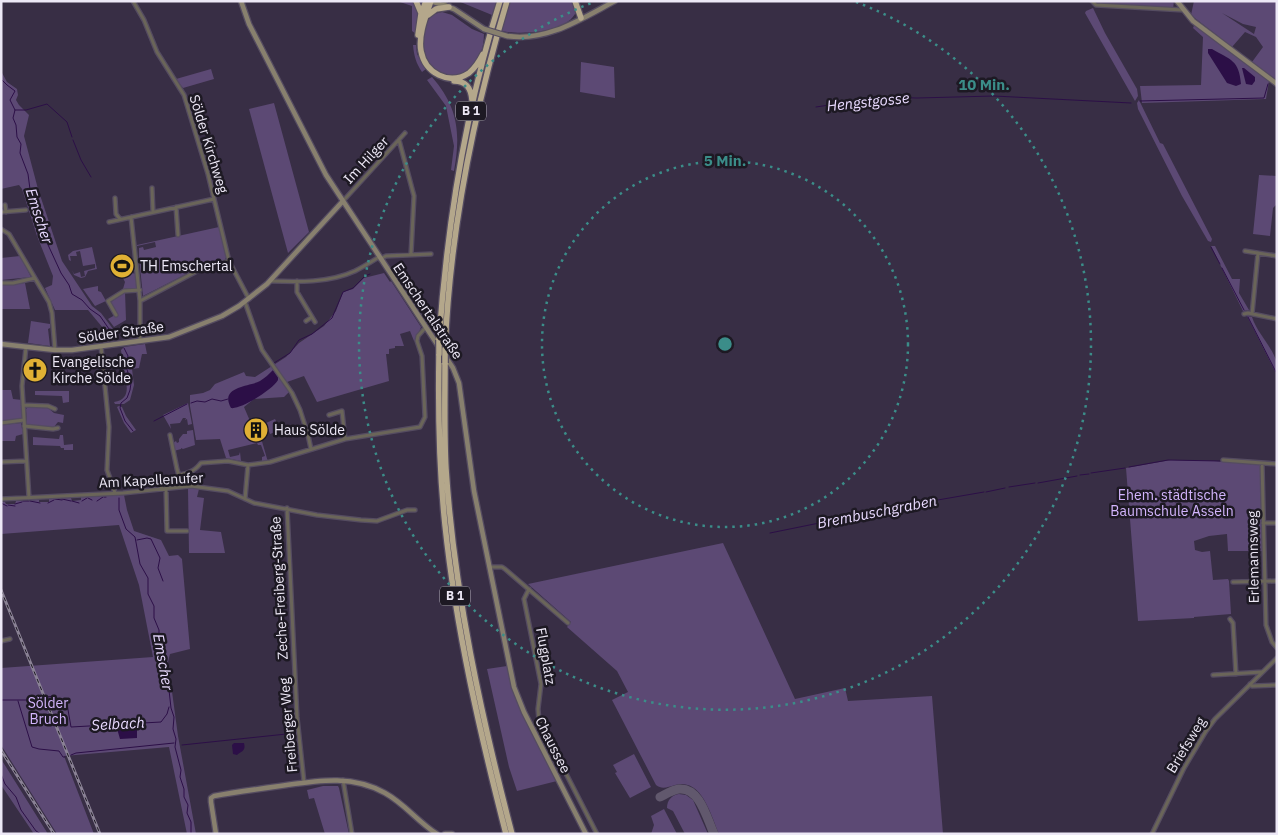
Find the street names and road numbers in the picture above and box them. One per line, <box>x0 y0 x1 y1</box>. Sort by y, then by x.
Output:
street label: Sölder Kirchweg <box>185 93 233 196</box>
road number: B 1 <box>456 102 486 120</box>
street label: Im Hilger <box>339 132 393 188</box>
street label: Emschertalstraße <box>389 259 467 363</box>
street label: Sölder Straße <box>77 317 165 347</box>
street label: Am Kapellenufer <box>98 468 204 492</box>
street label: Erlemannsweg <box>1243 510 1263 604</box>
street label: Zeche-Freiberg-Straße <box>266 516 292 660</box>
road number: B 1 <box>440 586 470 606</box>
street label: Flugplatz <box>532 626 560 687</box>
street label: Freiberger Weg <box>275 676 301 773</box>
street label: Briefsweg <box>1162 713 1210 776</box>
street label: Chaussee <box>531 714 575 777</box>

